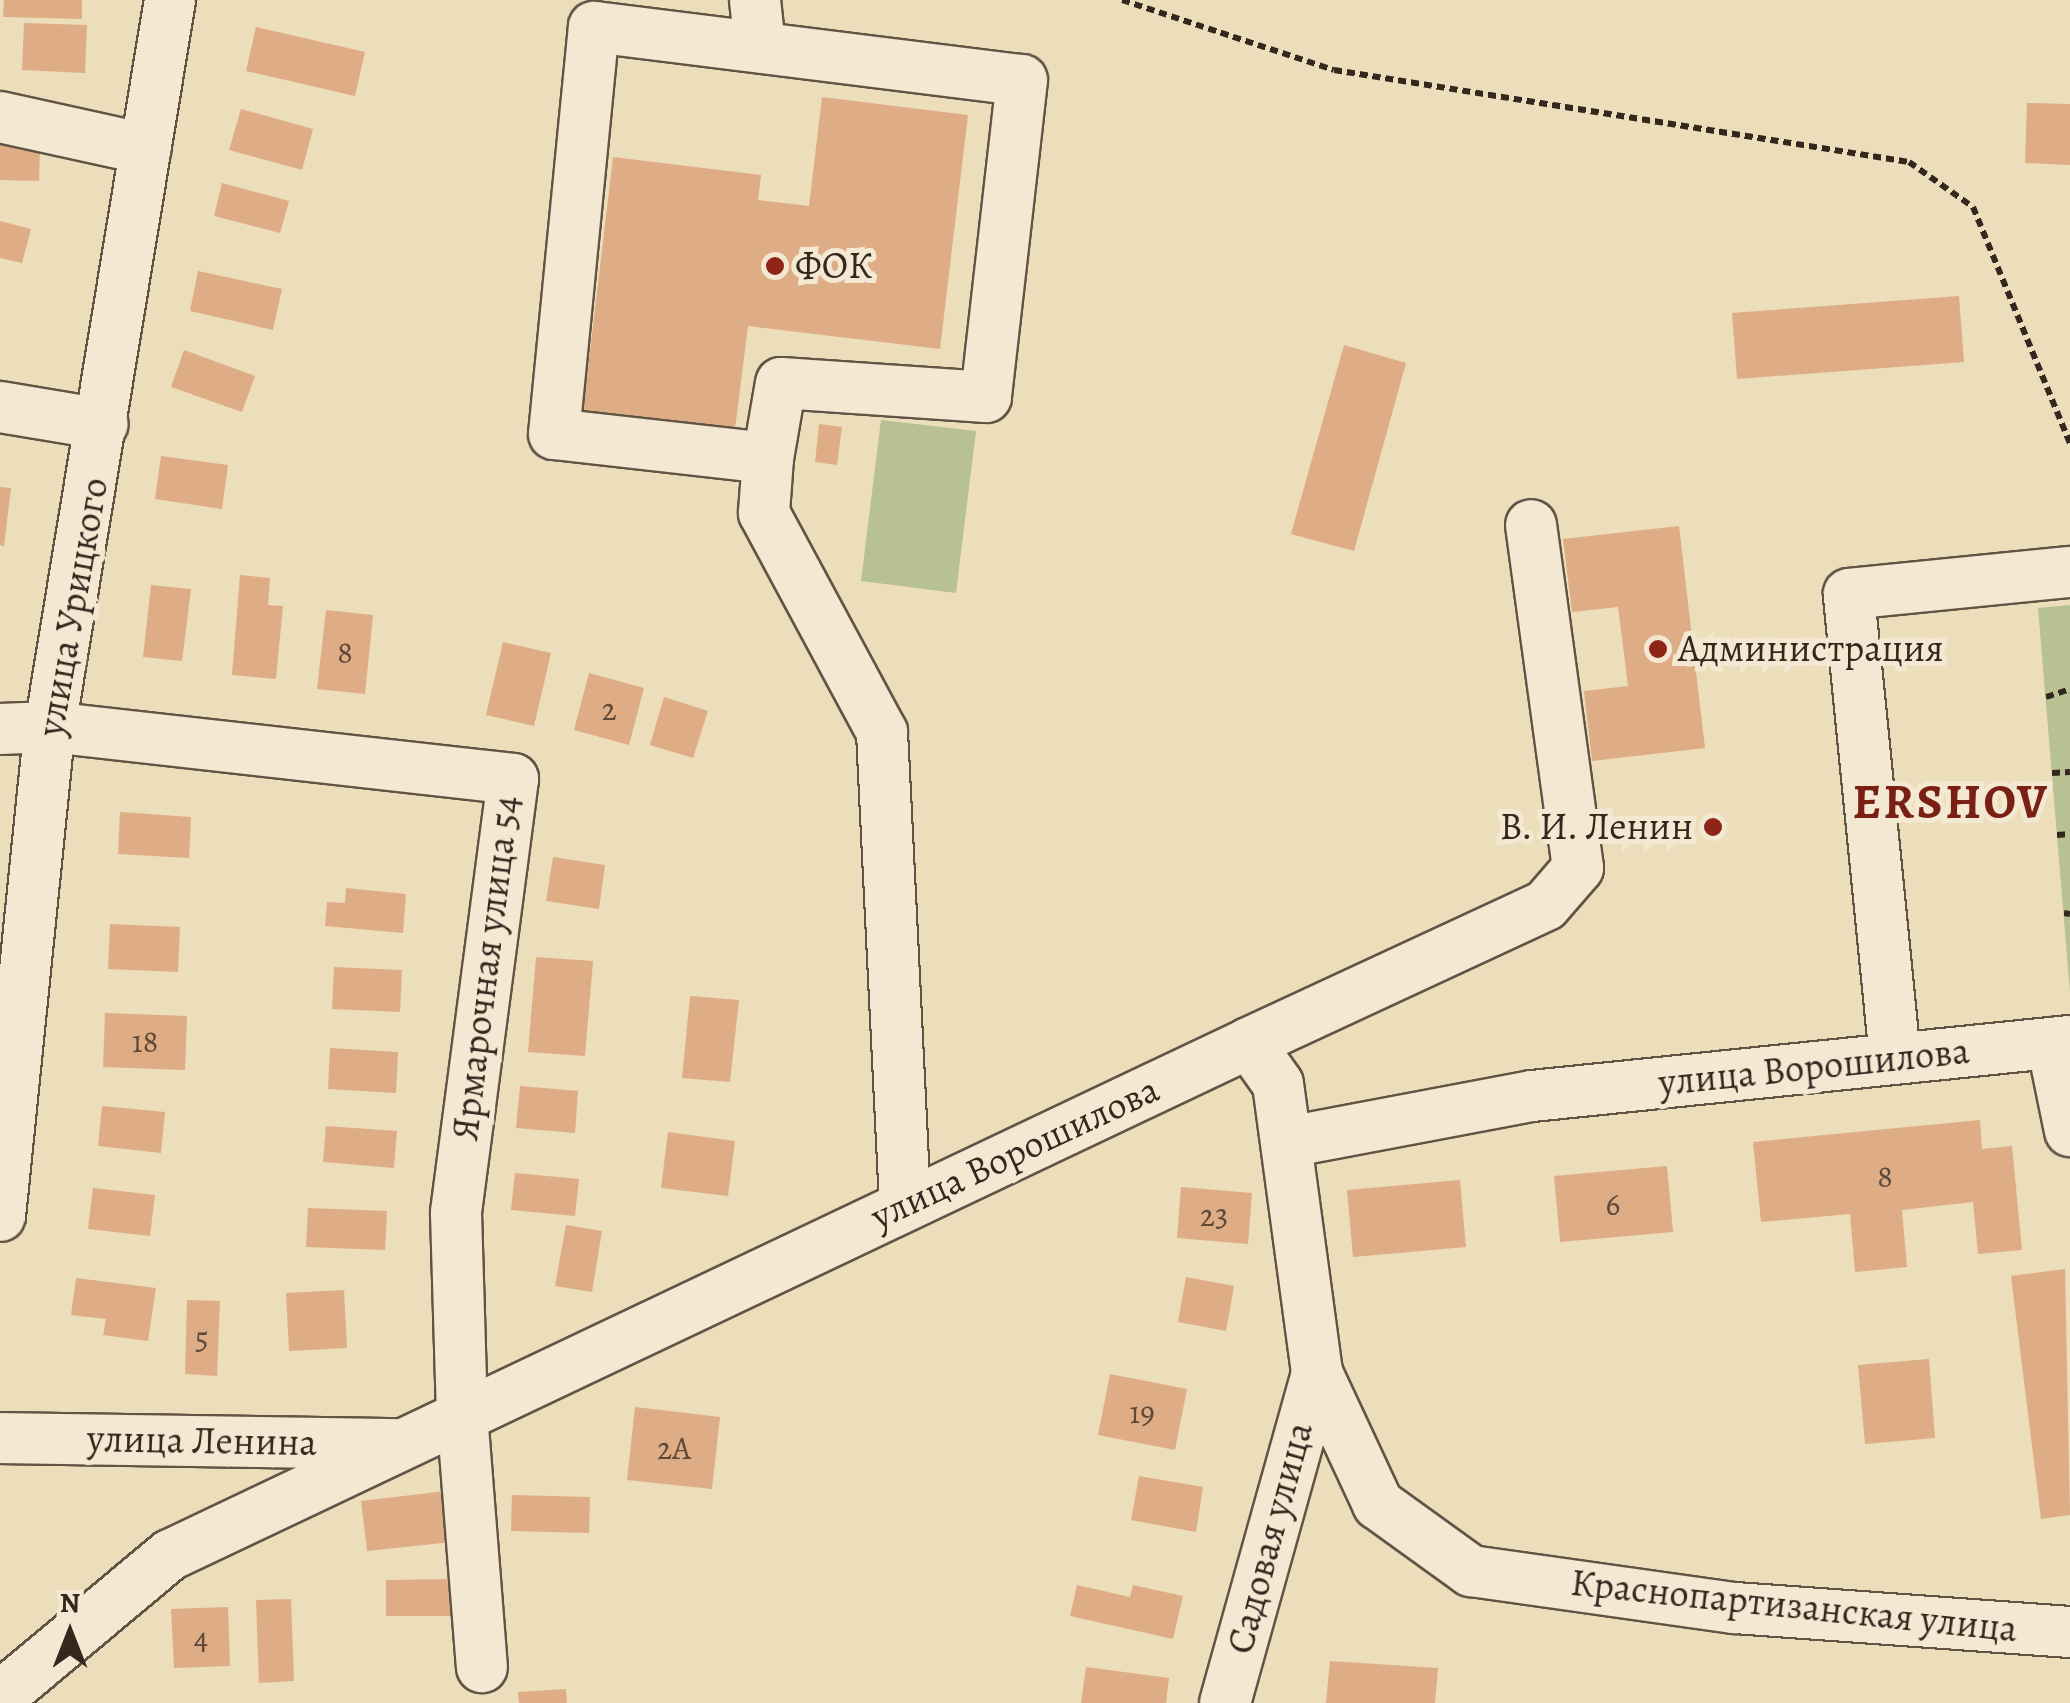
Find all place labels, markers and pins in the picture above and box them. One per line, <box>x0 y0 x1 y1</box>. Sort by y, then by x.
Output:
place label: ФОК <box>795 243 872 289</box>
marker: ФОК <box>764 255 786 277</box>
place label: Администрация <box>1678 626 1944 672</box>
marker: Администрация <box>1647 638 1669 660</box>
place label: В. И. Ленин <box>1498 804 1693 850</box>
marker: В. И. Ленин <box>1702 816 1724 838</box>

